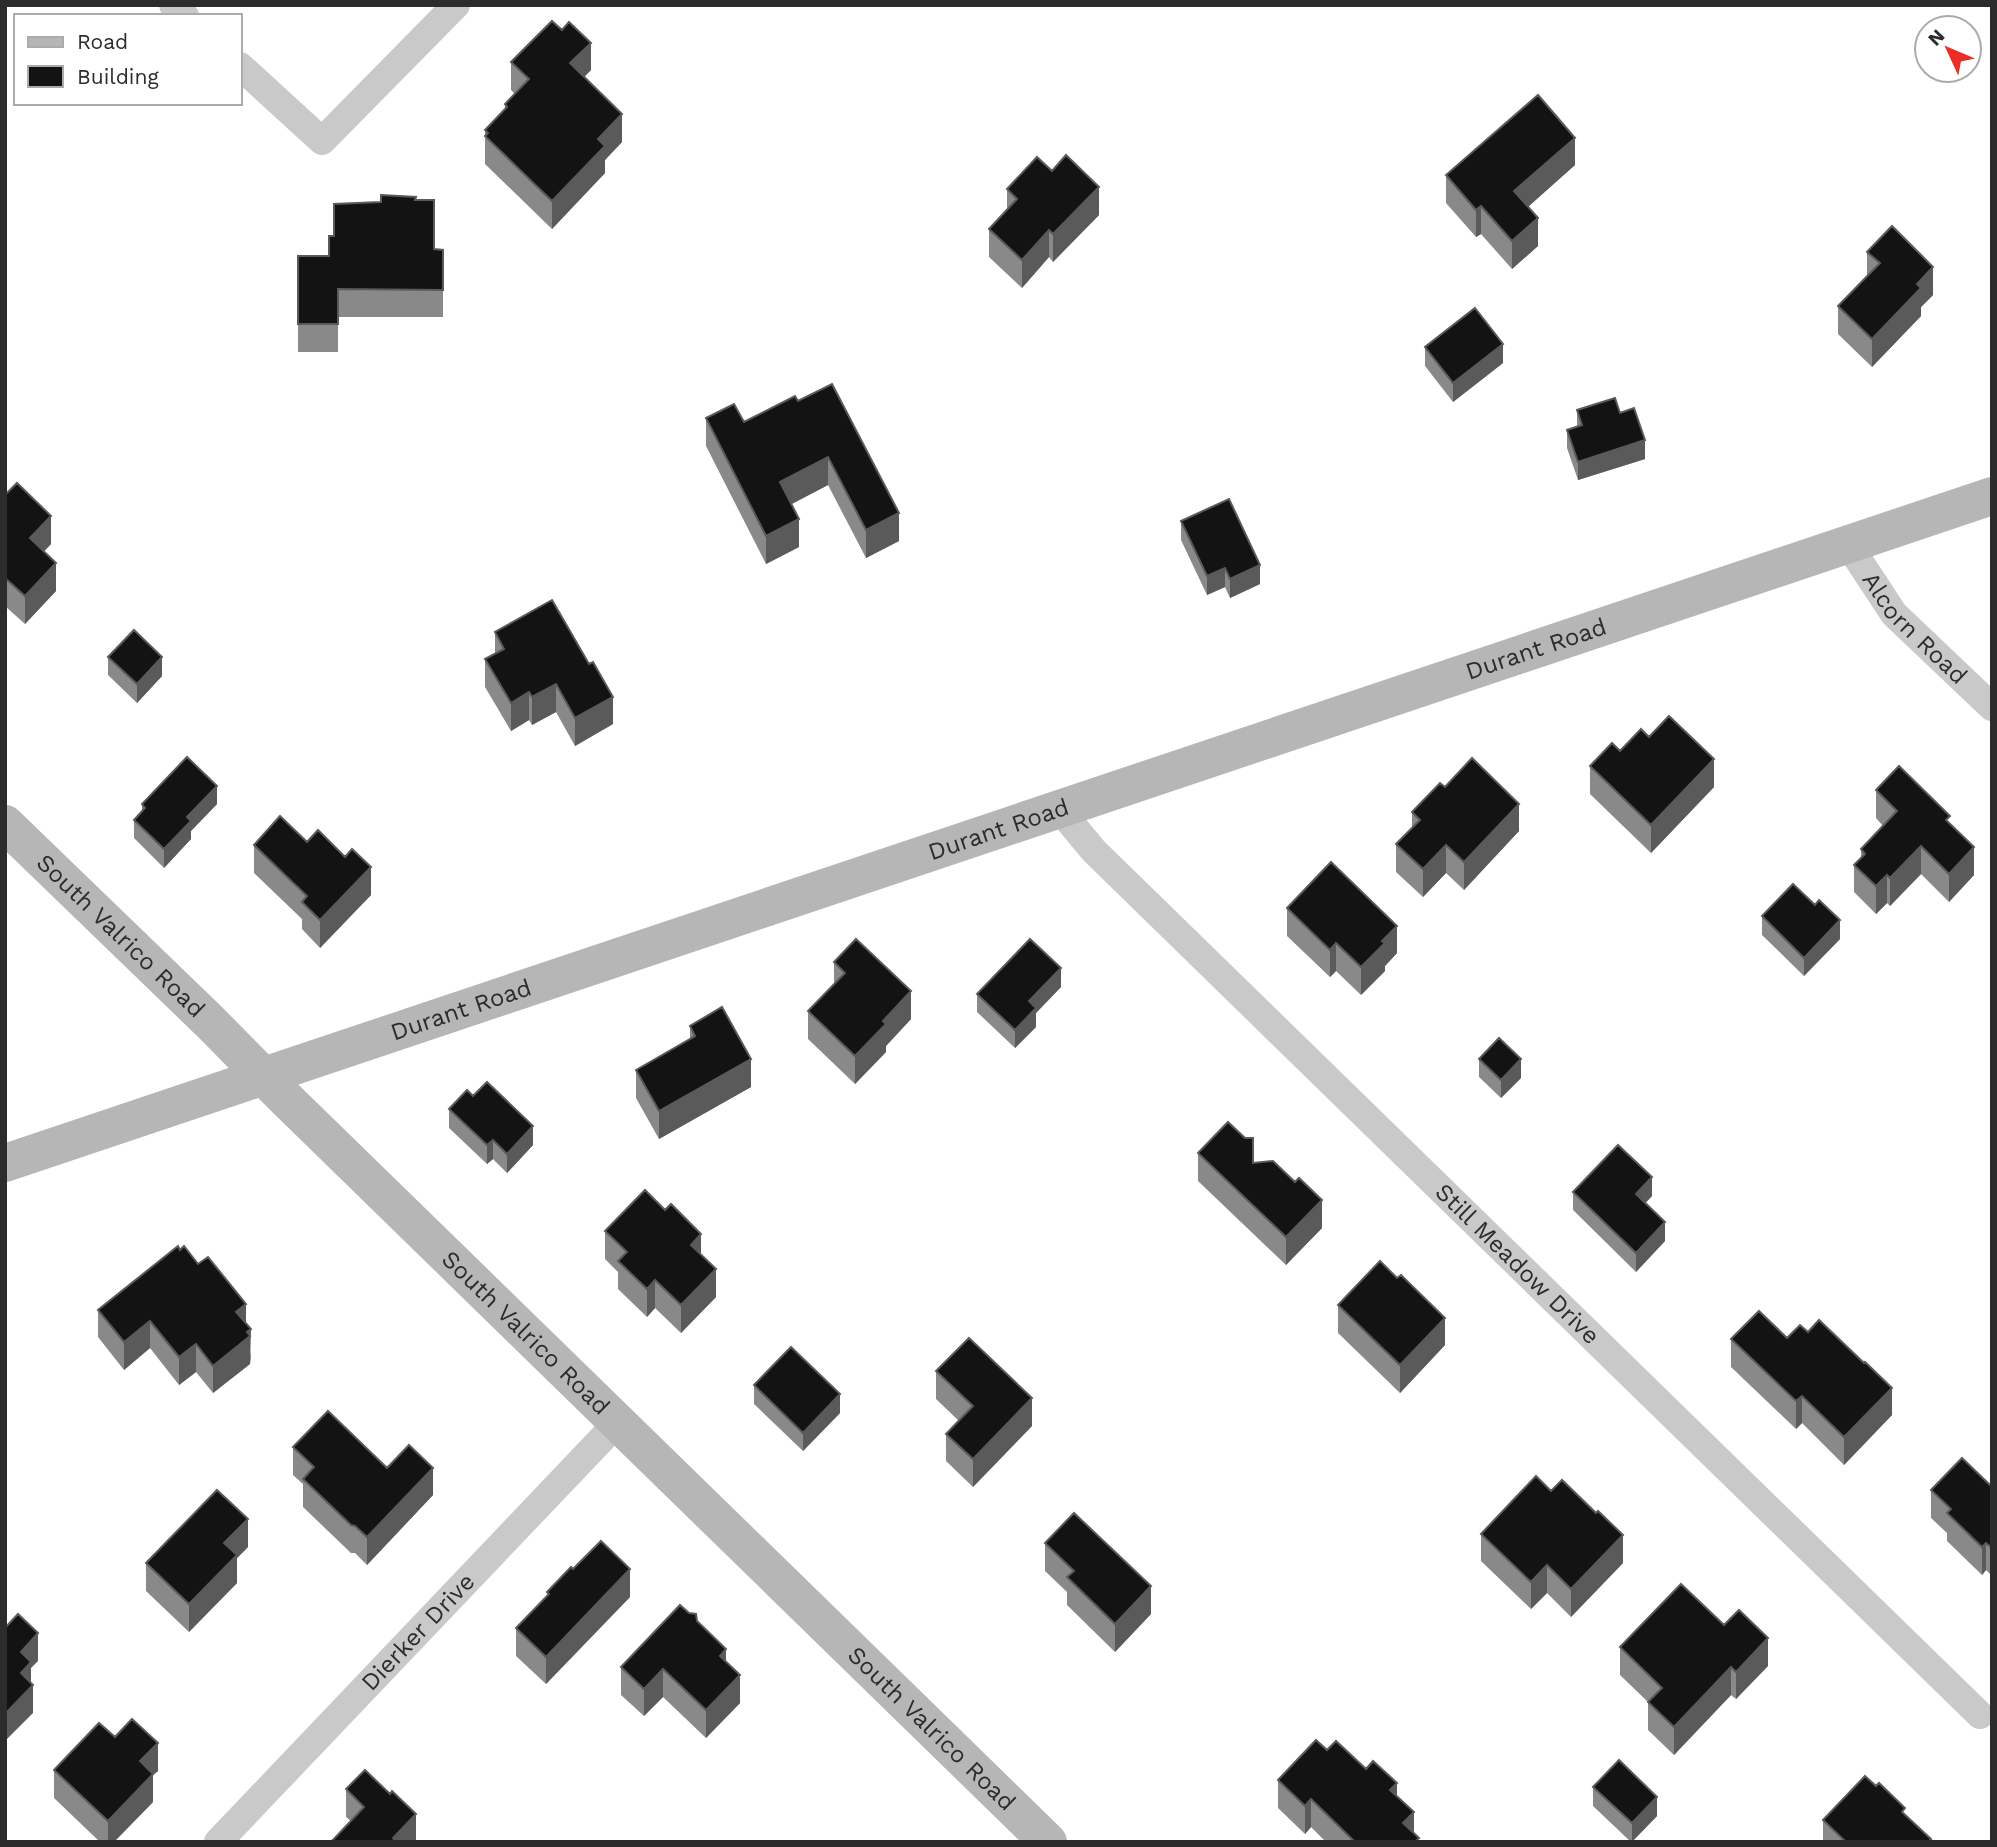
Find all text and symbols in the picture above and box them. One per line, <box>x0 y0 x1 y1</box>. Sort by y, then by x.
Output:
legend <box>14 14 242 105</box>
north arrow <box>1913 14 1983 84</box>
text: N <box>1923 24 1949 51</box>
text: Road <box>77 29 128 54</box>
text: Building <box>77 64 159 89</box>
street label: Alcorn Road <box>1856 567 1973 690</box>
street label: Durant Road <box>1462 612 1610 686</box>
street label: Durant Road <box>924 793 1073 866</box>
street label: South Valrico Road <box>31 848 211 1023</box>
street label: Durant Road <box>387 973 535 1047</box>
street label: Still Meadow Drive <box>1429 1178 1605 1350</box>
street label: South Valrico Road <box>436 1245 615 1421</box>
street label: Dierker Drive <box>356 1568 480 1696</box>
street label: South Valrico Road <box>842 1641 1021 1816</box>

